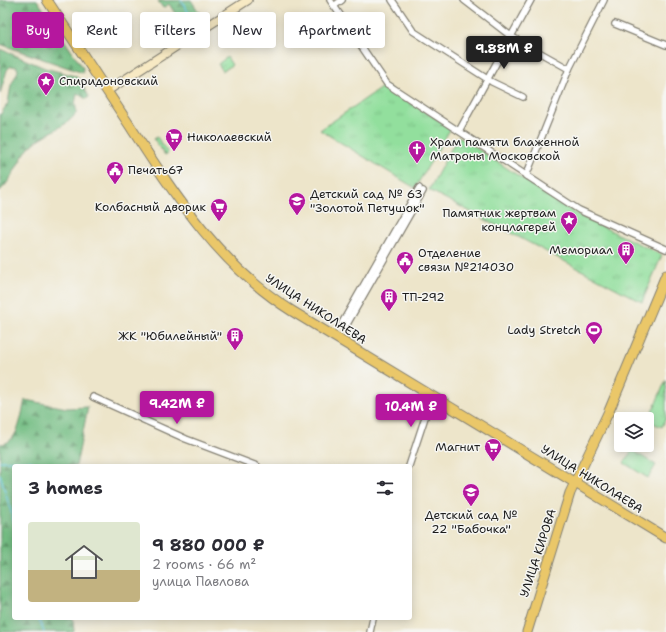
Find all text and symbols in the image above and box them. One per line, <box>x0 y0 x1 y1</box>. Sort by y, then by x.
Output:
chip: Buy <box>12 12 64 48</box>
chip: Rent <box>72 12 132 48</box>
chip: Filters <box>140 12 210 48</box>
chip: New <box>218 12 276 48</box>
chip: Apartment <box>284 12 385 48</box>
pin: 9.88M ₽ <box>467 36 541 70</box>
text: 9.88M ₽ <box>475 40 533 57</box>
place icon: Спиридоновский <box>36 71 56 96</box>
place label: Спиридоновский <box>59 73 158 89</box>
supermarket icon: Николаевский <box>164 127 184 152</box>
place label: Николаевский <box>187 129 272 145</box>
place label: Храм памяти блаженной Матроны Московской <box>430 134 580 164</box>
church icon: Храм памяти блаженной Матроны Московской <box>407 139 427 164</box>
public building icon: Печать67 <box>105 160 125 185</box>
place label: Печать67 <box>128 162 184 178</box>
place label: Детский сад № 63 "Золотой Петушок" <box>310 186 425 216</box>
school or university icon: Детский сад № 63 "Золотой Петушок" <box>287 191 307 216</box>
supermarket icon: Колбасный дворик <box>209 197 229 222</box>
place label: Колбасный дворик <box>95 199 207 215</box>
place label: Памятник жертвам концлагерей <box>442 205 556 235</box>
place icon: Памятник жертвам концлагерей <box>559 210 579 235</box>
building icon: Мемориал <box>616 240 636 265</box>
place label: Мемориал <box>549 242 613 258</box>
place label: Отделение связи №214030 <box>418 245 514 275</box>
public building icon: Отделение связи №214030 <box>395 250 415 275</box>
street label: УЛИЦА НИКОЛАЕВА <box>262 270 370 348</box>
building icon: ТП-292 <box>379 287 399 312</box>
place label: ТП-292 <box>402 289 445 305</box>
sports icon: Lady Stretch <box>584 320 604 345</box>
place label: Lady Stretch <box>507 322 581 338</box>
building icon: ЖК "Юбилейный" <box>225 326 245 351</box>
place label: ЖК "Юбилейный" <box>118 328 222 344</box>
pin: 9.42M ₽ <box>140 391 214 425</box>
pin: 10.4M ₽ <box>374 394 448 428</box>
text: 9.42M ₽ <box>149 395 205 412</box>
text: 10.4M ₽ <box>385 398 437 415</box>
map controls <box>614 412 654 452</box>
button: layers <box>614 412 654 452</box>
supermarket icon: Магнит <box>483 437 503 462</box>
place label: Магнит <box>435 439 481 455</box>
street label: УЛИЦА НИКОЛАЕВА <box>538 441 646 517</box>
text: 3 homes <box>28 477 103 499</box>
icon: filters <box>374 477 396 499</box>
school or university icon: Детский сад № 22 "Бабочка" <box>461 482 481 507</box>
street label: УЛИЦА КИРОВА <box>516 506 560 599</box>
place label: Детский сад № 22 "Бабочка" <box>425 507 518 537</box>
text: 9 880 000 ₽ <box>152 534 265 556</box>
icon: home <box>60 538 108 586</box>
text: 2 rooms · 66 m² <box>152 556 256 573</box>
text: улица Павлова <box>152 573 249 590</box>

